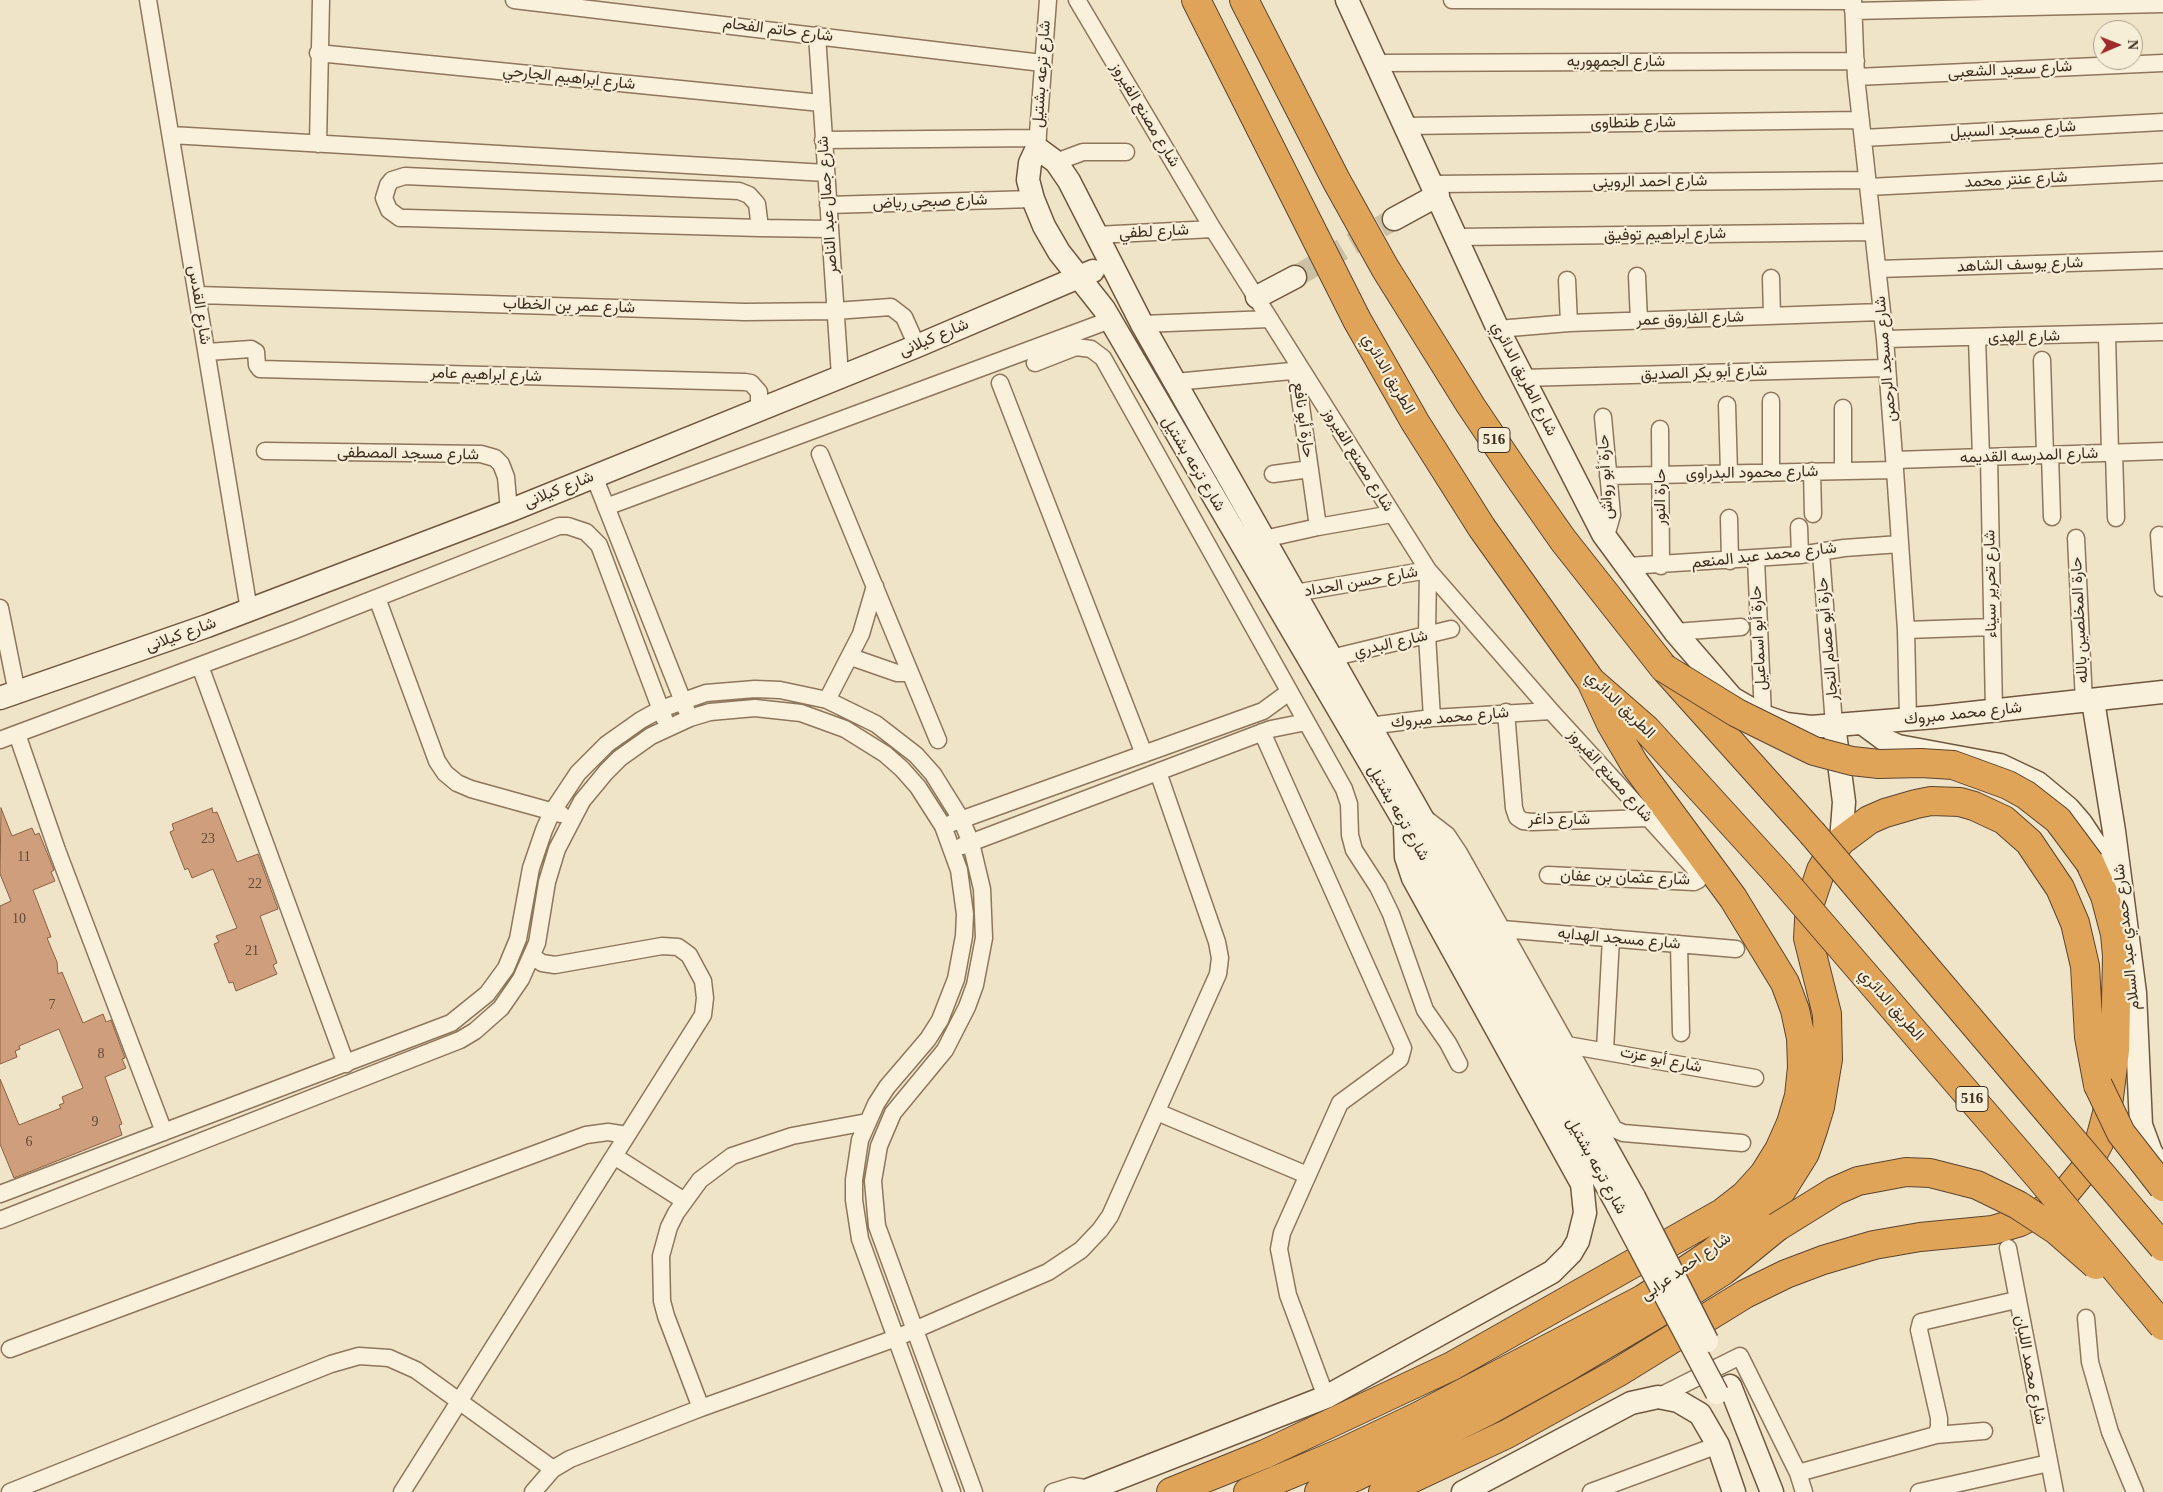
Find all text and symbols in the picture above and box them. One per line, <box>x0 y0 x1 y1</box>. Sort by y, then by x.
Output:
street label: شارع حاتم الفحام <box>722 14 834 46</box>
street label: شارع ترعه بشتيل <box>1029 20 1055 128</box>
north arrow <box>2093 20 2143 70</box>
text: N <box>2125 40 2140 50</box>
street label: شارع الجمهوريه <box>1567 52 1665 72</box>
street label: شارع سعيد الشعبى <box>1947 57 2073 83</box>
street label: شارع مصنع الفيروز <box>1106 59 1184 171</box>
street label: شارع ابراهيم الجارحي <box>502 61 636 95</box>
street label: شارع طنطاوى <box>1590 113 1676 133</box>
street label: شارع مسجد السبيل <box>1950 117 2076 143</box>
street label: شارع جمال عبد الناصر <box>814 135 842 275</box>
street label: شارع عنتر محمد <box>1964 168 2068 192</box>
street label: شارع احمد الروينى <box>1593 171 1707 193</box>
street label: شارع صبحى رياض <box>872 190 988 214</box>
street label: شارع لطفي <box>1119 221 1189 243</box>
street label: شارع ابراهيم توفيق <box>1604 224 1726 246</box>
street label: شارع يوسف الشاهد <box>1957 253 2083 277</box>
street label: شارع القدس <box>183 264 215 346</box>
street label: شارع عمر بن الخطاب <box>503 294 635 318</box>
street label: شارع مسجد الرحمن <box>1871 295 1901 423</box>
street label: شارع الفاروق عمر <box>1636 308 1744 330</box>
street label: شارع كيلانى <box>896 315 972 361</box>
street label: شارع الطريق الدائري <box>1487 319 1561 439</box>
street label: شارع الهدى <box>1988 327 2060 347</box>
street label: الطريق الدائري <box>1357 330 1419 418</box>
street label: شارع أبو بكر الصديق <box>1640 361 1768 385</box>
street label: شارع ابراهيم عامر <box>430 363 542 387</box>
street label: حارة أبو نافع <box>1288 381 1318 459</box>
street label: شارع مصنع الفيروز <box>1318 405 1398 515</box>
street label: شارع ترعه بشتيل <box>1157 413 1229 515</box>
road number: 516 <box>1478 428 1510 452</box>
street label: حارة أبو رواش <box>1594 434 1618 520</box>
street label: شارع مسجد المصطفى <box>337 443 479 465</box>
street label: شارع المدرسه القديمه <box>1959 444 2099 468</box>
street label: شارع محمود البدراوى <box>1686 462 1818 484</box>
street label: شارع كيلانى <box>521 467 597 513</box>
street label: حارة النور <box>1651 469 1671 525</box>
street label: شارع تحرير سيناء <box>1980 530 2002 638</box>
street label: شارع محمد عبد المنعم <box>1690 539 1838 573</box>
street label: حارة المخلصين بالله <box>2067 556 2093 684</box>
street label: شارع حسن الحداد <box>1303 563 1419 601</box>
street label: حارة أبو عصام النجار <box>1813 576 1843 702</box>
street label: حارة أبو اسماعيل <box>1747 585 1771 691</box>
street label: شارع كيلانى <box>143 613 219 657</box>
street label: شارع البدري <box>1352 626 1430 662</box>
street label: الطريق الدائري <box>1581 667 1659 743</box>
street label: شارع محمد مبروك <box>1903 698 2023 730</box>
street label: شارع محمد مبروك <box>1390 703 1510 733</box>
street label: شارع مصنع الفيروز <box>1563 725 1657 827</box>
street label: شارع ترعه بشتيل <box>1363 762 1433 864</box>
street label: شارع داغر <box>1528 810 1590 830</box>
house number: 23 <box>201 831 215 847</box>
house number: 11 <box>17 849 31 865</box>
street label: شارع حمدي عبد السلام <box>2110 863 2144 1011</box>
street label: شارع عثمان بن عفان <box>1560 866 1690 890</box>
house number: 22 <box>248 876 262 892</box>
house number: 10 <box>12 911 26 927</box>
street label: شارع مسجد الهدايه <box>1557 924 1681 954</box>
house number: 21 <box>245 943 259 959</box>
street label: الطريق الدائري <box>1854 965 1928 1045</box>
house number: 7 <box>49 997 56 1013</box>
street label: شارع أبو عزت <box>1618 1043 1704 1077</box>
house number: 8 <box>98 1046 104 1062</box>
road number: 516 <box>1956 1086 1988 1112</box>
house number: 9 <box>92 1114 98 1130</box>
street label: شارع ترعه بشتيل <box>1561 1114 1631 1218</box>
house number: 6 <box>26 1134 32 1150</box>
street label: شارع احمد عرابى <box>1637 1229 1735 1305</box>
street label: شارع محمد اللبان <box>2010 1314 2050 1426</box>

